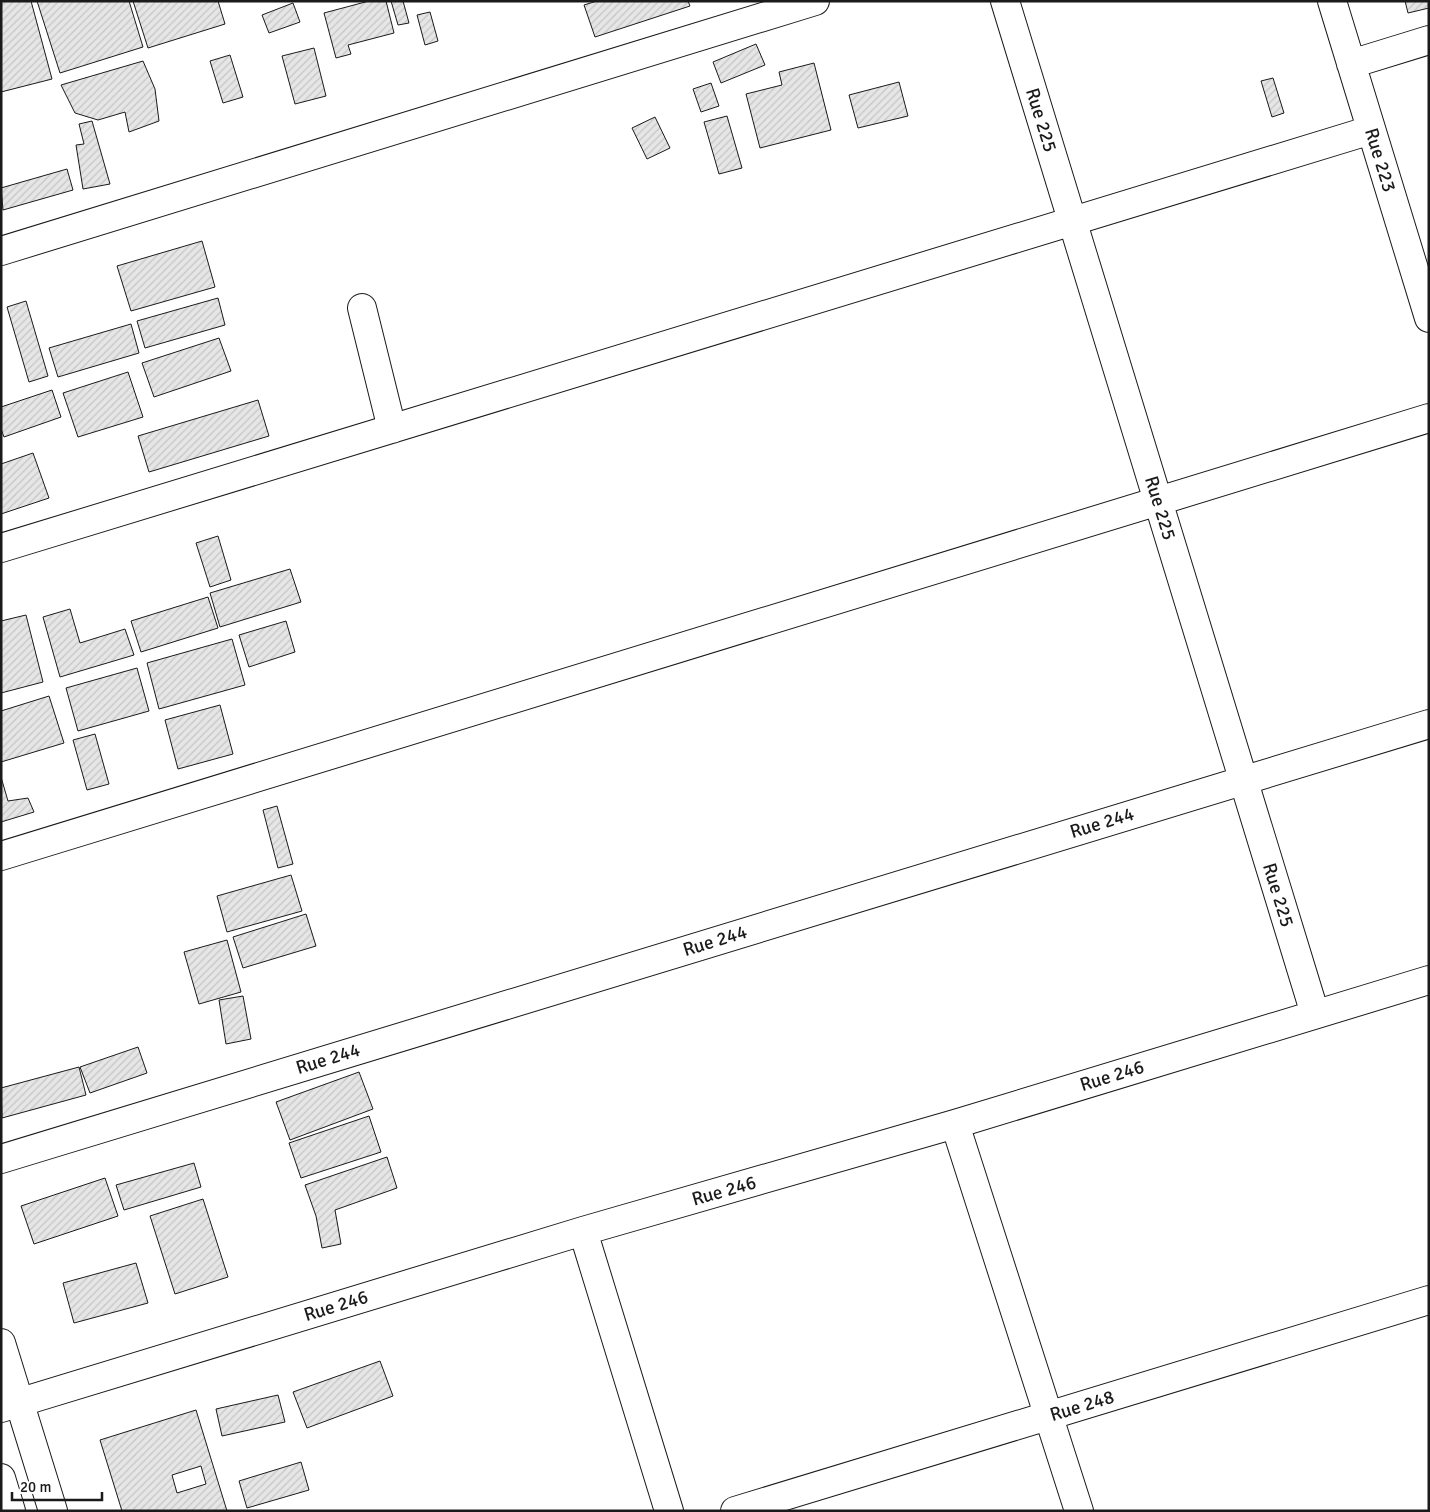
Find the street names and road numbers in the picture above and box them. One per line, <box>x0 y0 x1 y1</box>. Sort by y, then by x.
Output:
street label: Rue 225 <box>1020 85 1062 155</box>
street label: Rue 223 <box>1359 125 1401 195</box>
street label: Rue 225 <box>1139 473 1181 543</box>
street label: Rue 244 <box>1067 802 1137 844</box>
street label: Rue 225 <box>1257 860 1299 930</box>
street label: Rue 244 <box>680 920 750 962</box>
street label: Rue 244 <box>293 1038 363 1080</box>
street label: Rue 246 <box>1077 1055 1147 1097</box>
street label: Rue 246 <box>689 1170 759 1212</box>
street label: Rue 246 <box>301 1285 371 1327</box>
street label: Rue 248 <box>1047 1385 1117 1427</box>

